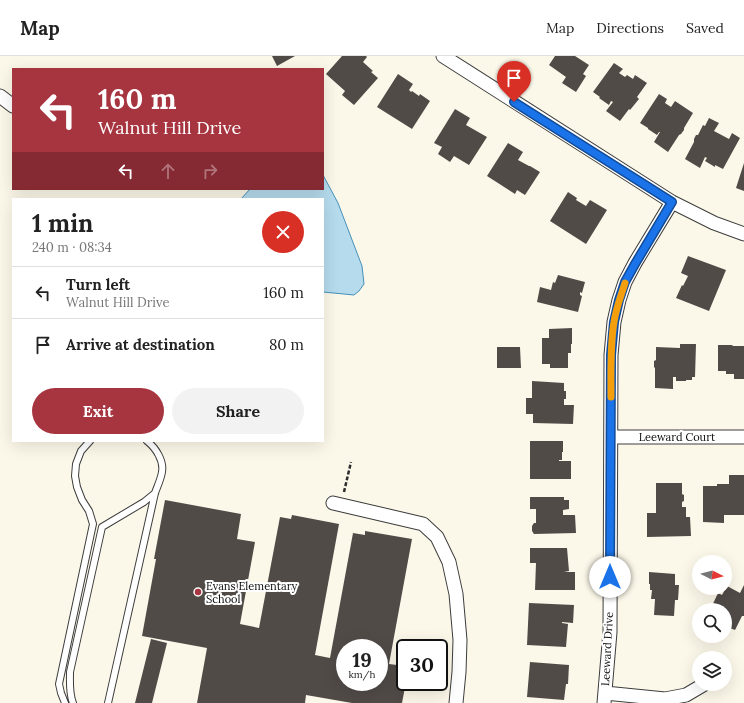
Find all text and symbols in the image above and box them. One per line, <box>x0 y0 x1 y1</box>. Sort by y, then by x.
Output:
text: Map <box>20 16 60 40</box>
text: Map <box>546 19 574 37</box>
text: Directions <box>596 19 664 37</box>
text: Saved <box>686 19 724 37</box>
pin <box>497 61 531 102</box>
icon: arrive <box>503 67 525 89</box>
text: 160 m <box>98 81 176 117</box>
icon: left <box>32 84 84 136</box>
text: Walnut Hill Drive <box>98 116 241 139</box>
icon: left <box>115 160 137 182</box>
icon: ahead <box>157 160 179 182</box>
icon: right <box>199 160 221 182</box>
text: 1 min <box>32 208 93 239</box>
button: close <box>262 211 304 253</box>
text: 240 m · 08:34 <box>32 239 112 256</box>
text: Turn left <box>66 275 130 294</box>
icon: left <box>32 282 54 304</box>
text: 160 m <box>263 283 304 302</box>
text: Walnut Hill Drive <box>66 294 169 311</box>
icon: arrive <box>32 334 54 356</box>
text: Arrive at destination <box>66 335 215 354</box>
text: 80 m <box>269 335 304 354</box>
button: Exit <box>32 388 164 434</box>
button: Share <box>172 388 304 434</box>
street label: Leeward Court <box>639 430 716 444</box>
north arrow <box>692 555 732 595</box>
map controls <box>692 555 732 691</box>
position arrow <box>589 556 631 598</box>
place label: Evans Elementary School <box>206 579 298 606</box>
marker: Evans Elementary School <box>193 587 203 597</box>
button: search <box>692 603 732 643</box>
street label: Leeward Drive <box>598 612 616 686</box>
speed limit sign: 30 <box>396 639 448 691</box>
text: 19 <box>352 647 372 672</box>
button: layers <box>692 651 732 691</box>
text: km/h <box>348 668 376 681</box>

